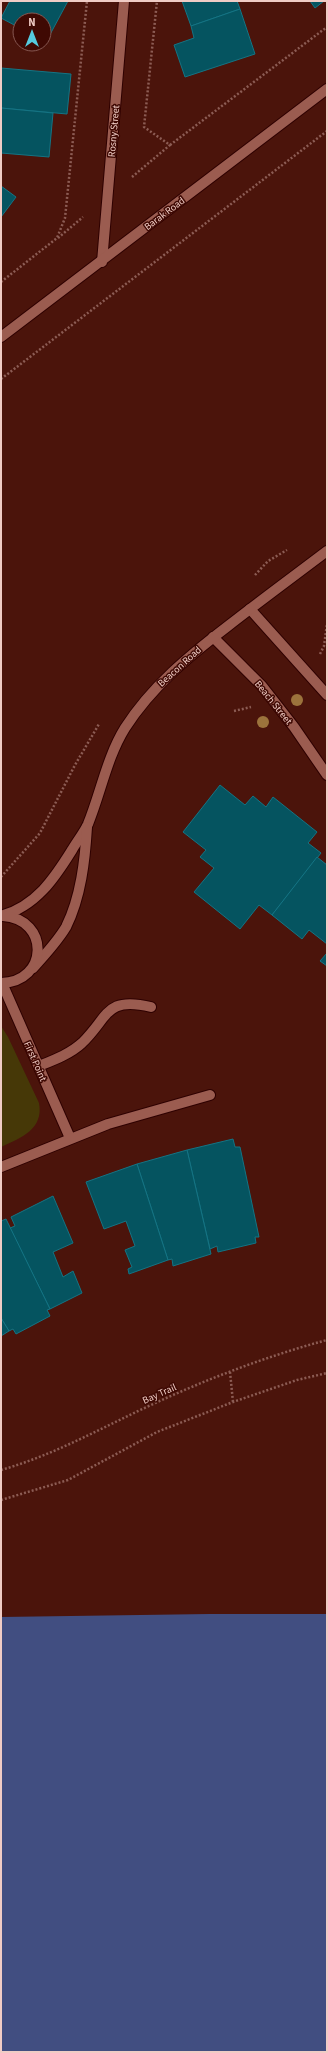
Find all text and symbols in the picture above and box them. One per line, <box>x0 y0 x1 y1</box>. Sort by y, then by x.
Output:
north arrow <box>12 12 52 52</box>
text: N <box>28 15 36 30</box>
street label: Rosny Street <box>105 104 123 158</box>
street label: Barak Road <box>141 194 188 234</box>
street label: Beacon Road <box>155 643 205 690</box>
street label: Beach Street <box>251 678 296 728</box>
street label: First Point <box>20 1039 50 1084</box>
street label: Bay Trail <box>140 1380 179 1408</box>

